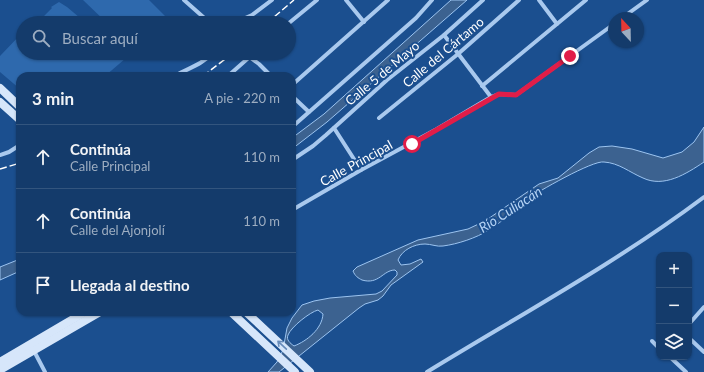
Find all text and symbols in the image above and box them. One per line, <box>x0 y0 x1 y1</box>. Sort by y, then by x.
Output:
north arrow <box>608 12 644 48</box>
street label: Calle del Cártamo <box>399 13 487 91</box>
search box <box>16 16 296 60</box>
icon: search <box>30 27 52 49</box>
text: Buscar aquí <box>62 29 138 47</box>
street label: Calle 5 de Mayo <box>342 37 422 109</box>
route end <box>561 47 579 65</box>
text: 3 min <box>32 88 74 109</box>
text: A pie · 220 m <box>204 90 280 106</box>
route start <box>403 135 421 153</box>
street label: Calle Principal <box>317 137 395 189</box>
text: Continúa <box>70 140 131 158</box>
icon: ahead <box>32 146 54 168</box>
text: 110 m <box>243 149 280 165</box>
text: Calle Principal <box>70 158 150 174</box>
water label: Río Culiacán <box>475 182 545 236</box>
text: Continúa <box>70 204 131 222</box>
icon: ahead <box>32 210 54 232</box>
text: 110 m <box>243 213 280 229</box>
text: Calle del Ajonjolí <box>70 222 165 238</box>
map controls <box>656 252 692 360</box>
button: + <box>656 252 692 288</box>
icon: arrive <box>32 274 54 296</box>
text: Llegada al destino <box>70 276 190 294</box>
button: − <box>656 288 692 324</box>
button: layers <box>656 324 692 360</box>
one-way arrow <box>277 341 287 350</box>

